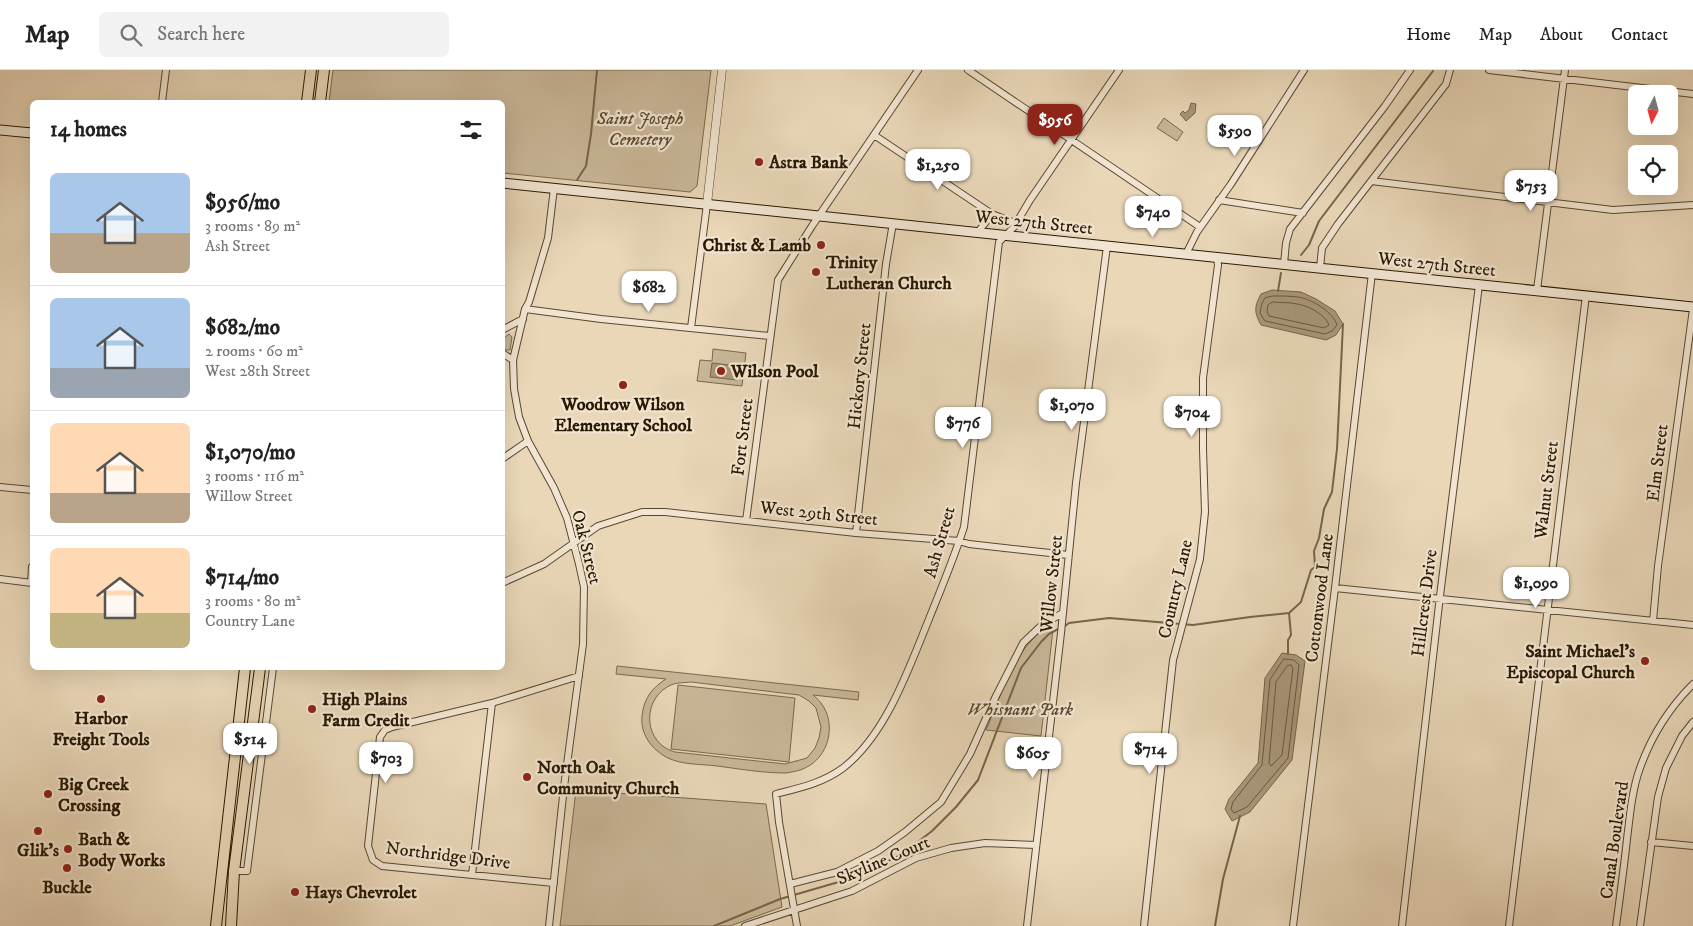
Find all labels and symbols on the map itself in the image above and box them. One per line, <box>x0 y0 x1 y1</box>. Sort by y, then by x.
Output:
north arrow <box>1628 85 1678 135</box>
pin: $956 <box>1025 104 1085 146</box>
park label: Saint Joseph Cemetery <box>596 108 683 151</box>
pin: $590 <box>1205 114 1265 157</box>
pin: $1,250 <box>897 148 979 191</box>
place label: Astra Bank <box>768 152 849 174</box>
marker: Astra Bank <box>753 156 765 168</box>
pin: $753 <box>1501 170 1561 212</box>
pin: $740 <box>1123 196 1183 238</box>
street label: West 27th Street <box>973 206 1094 240</box>
place label: Christ & Lamb <box>702 235 812 257</box>
marker: Christ & Lamb <box>815 239 827 251</box>
street label: West 27th Street <box>1376 248 1497 282</box>
place label: Trinity Lutheran Church <box>825 252 952 295</box>
marker: Trinity Lutheran Church <box>810 266 822 278</box>
pin: $682 <box>619 270 679 313</box>
street label: Hickory Street <box>843 322 877 430</box>
place label: Wilson Pool <box>730 361 819 383</box>
marker: Wilson Pool <box>715 365 727 377</box>
marker: Woodrow Wilson Elementary School <box>617 379 629 391</box>
pin: $1,070 <box>1031 388 1113 431</box>
place label: Woodrow Wilson Elementary School <box>554 394 692 437</box>
pin: $704 <box>1162 396 1222 438</box>
street label: Fort Street <box>727 397 759 477</box>
pin: $776 <box>933 406 993 449</box>
street label: Elm Street <box>1642 423 1674 503</box>
street label: Walnut Street <box>1530 440 1564 541</box>
street label: West 29th Street <box>758 497 879 531</box>
street label: Ash Street <box>919 504 961 581</box>
street label: Oak Street <box>566 508 606 587</box>
street label: Cottonwood Lane <box>1301 532 1339 664</box>
street label: Willow Street <box>1036 534 1068 635</box>
street label: Country Lane <box>1154 538 1198 641</box>
street label: Hillcrest Drive <box>1407 548 1442 658</box>
pin: $1,090 <box>1495 566 1577 609</box>
place label: Saint Michael's Episcopal Church <box>1506 641 1636 684</box>
marker: Saint Michael's Episcopal Church <box>1639 655 1651 667</box>
place label: High Plains Farm Credit <box>322 689 410 732</box>
marker: Harbor Freight Tools <box>95 693 107 705</box>
park label: Whisnant Park <box>967 699 1074 721</box>
marker: High Plains Farm Credit <box>306 703 318 715</box>
place label: Harbor Freight Tools <box>52 708 150 751</box>
pin: $514 <box>220 722 280 765</box>
pin: $714 <box>1120 732 1180 775</box>
pin: $605 <box>1003 736 1063 779</box>
pin: $703 <box>356 742 416 784</box>
place label: North Oak Community Church <box>537 757 680 800</box>
marker: North Oak Community Church <box>521 771 533 783</box>
place label: Big Creek Crossing <box>58 774 130 817</box>
street label: Canal Boulevard <box>1596 780 1634 900</box>
marker: Big Creek Crossing <box>42 788 54 800</box>
marker: Glik's <box>32 825 44 837</box>
place label: Bath & Body Works <box>78 829 165 872</box>
street label: Skyline Court <box>833 831 934 890</box>
street label: Northridge Drive <box>384 837 511 875</box>
place label: Glik's <box>17 840 59 862</box>
marker: Bath & Body Works <box>62 843 74 855</box>
marker: Buckle <box>61 862 73 874</box>
place label: Buckle <box>42 877 92 899</box>
place label: Hays Chevrolet <box>305 882 417 904</box>
marker: Hays Chevrolet <box>289 886 301 898</box>

